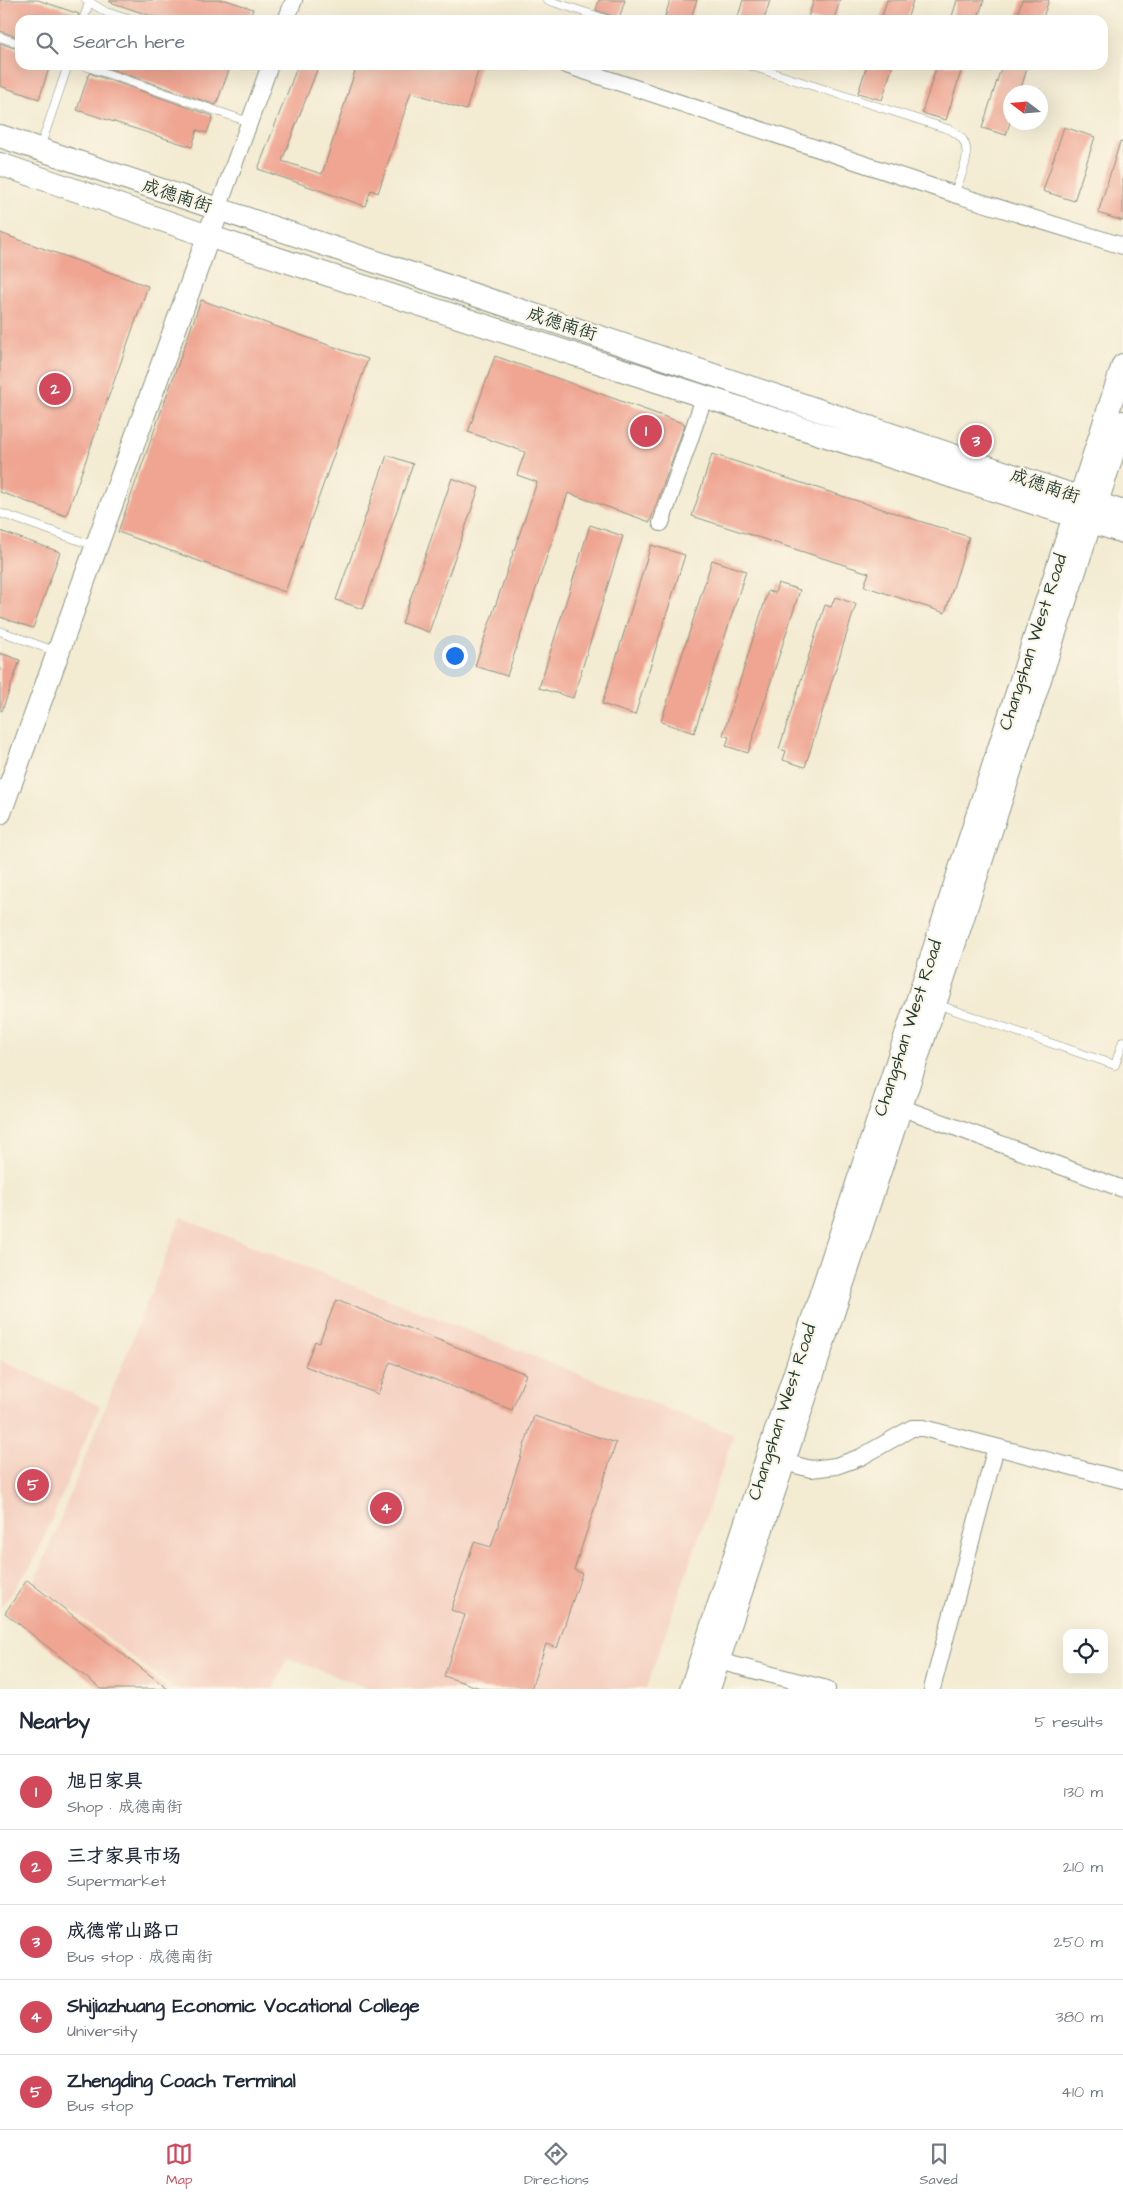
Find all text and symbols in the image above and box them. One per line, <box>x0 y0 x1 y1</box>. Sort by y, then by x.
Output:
search box <box>15 15 1108 70</box>
icon: search <box>33 29 61 57</box>
text: Search here <box>73 29 185 56</box>
north arrow <box>1003 85 1048 130</box>
street label: 成德南街 <box>139 173 215 219</box>
street label: 成德南街 <box>524 301 600 347</box>
pin: 2 <box>39 370 71 408</box>
pin: 1 <box>630 412 662 450</box>
pin: 3 <box>960 422 992 460</box>
street label: 成德南街 <box>1007 462 1083 510</box>
street label: Changshan West Road <box>993 551 1074 734</box>
your location <box>442 643 468 669</box>
street label: Changshan West Road <box>868 937 949 1120</box>
street label: Changshan West Road <box>742 1321 823 1504</box>
pin: 5 <box>17 1466 49 1504</box>
pin: 4 <box>370 1489 402 1527</box>
map controls <box>1063 1629 1108 1674</box>
button: locate <box>1063 1629 1108 1674</box>
text: Nearby <box>20 1707 90 1736</box>
text: 5 results <box>1035 1711 1103 1733</box>
text: 旭日家具 <box>67 1768 143 1795</box>
text: 1 <box>35 1781 37 1803</box>
text: 130 m <box>1064 1781 1103 1803</box>
text: Shop · 成德南街 <box>67 1796 182 1818</box>
text: 三才家具市场 <box>67 1843 181 1870</box>
text: 2 <box>31 1856 41 1878</box>
text: 210 m <box>1063 1856 1103 1878</box>
text: Supermarket <box>67 1870 166 1892</box>
text: 成德常山路口 <box>67 1918 181 1945</box>
text: 3 <box>32 1931 40 1953</box>
text: 250 m <box>1054 1931 1103 1953</box>
text: Bus stop · 成德南街 <box>67 1946 212 1968</box>
text: Shijiazhuang Economic Vocational College <box>67 1993 420 2020</box>
text: 4 <box>31 2006 41 2028</box>
text: 380 m <box>1056 2006 1103 2028</box>
text: University <box>67 2020 138 2042</box>
text: Zhengding Coach Terminal <box>67 2068 296 2095</box>
text: 5 <box>30 2081 42 2103</box>
text: 410 m <box>1061 2081 1103 2103</box>
text: Bus stop <box>67 2095 133 2117</box>
tab: Map <box>165 2140 193 2190</box>
tab: Directions <box>524 2140 589 2190</box>
tab: Saved <box>920 2140 958 2190</box>

